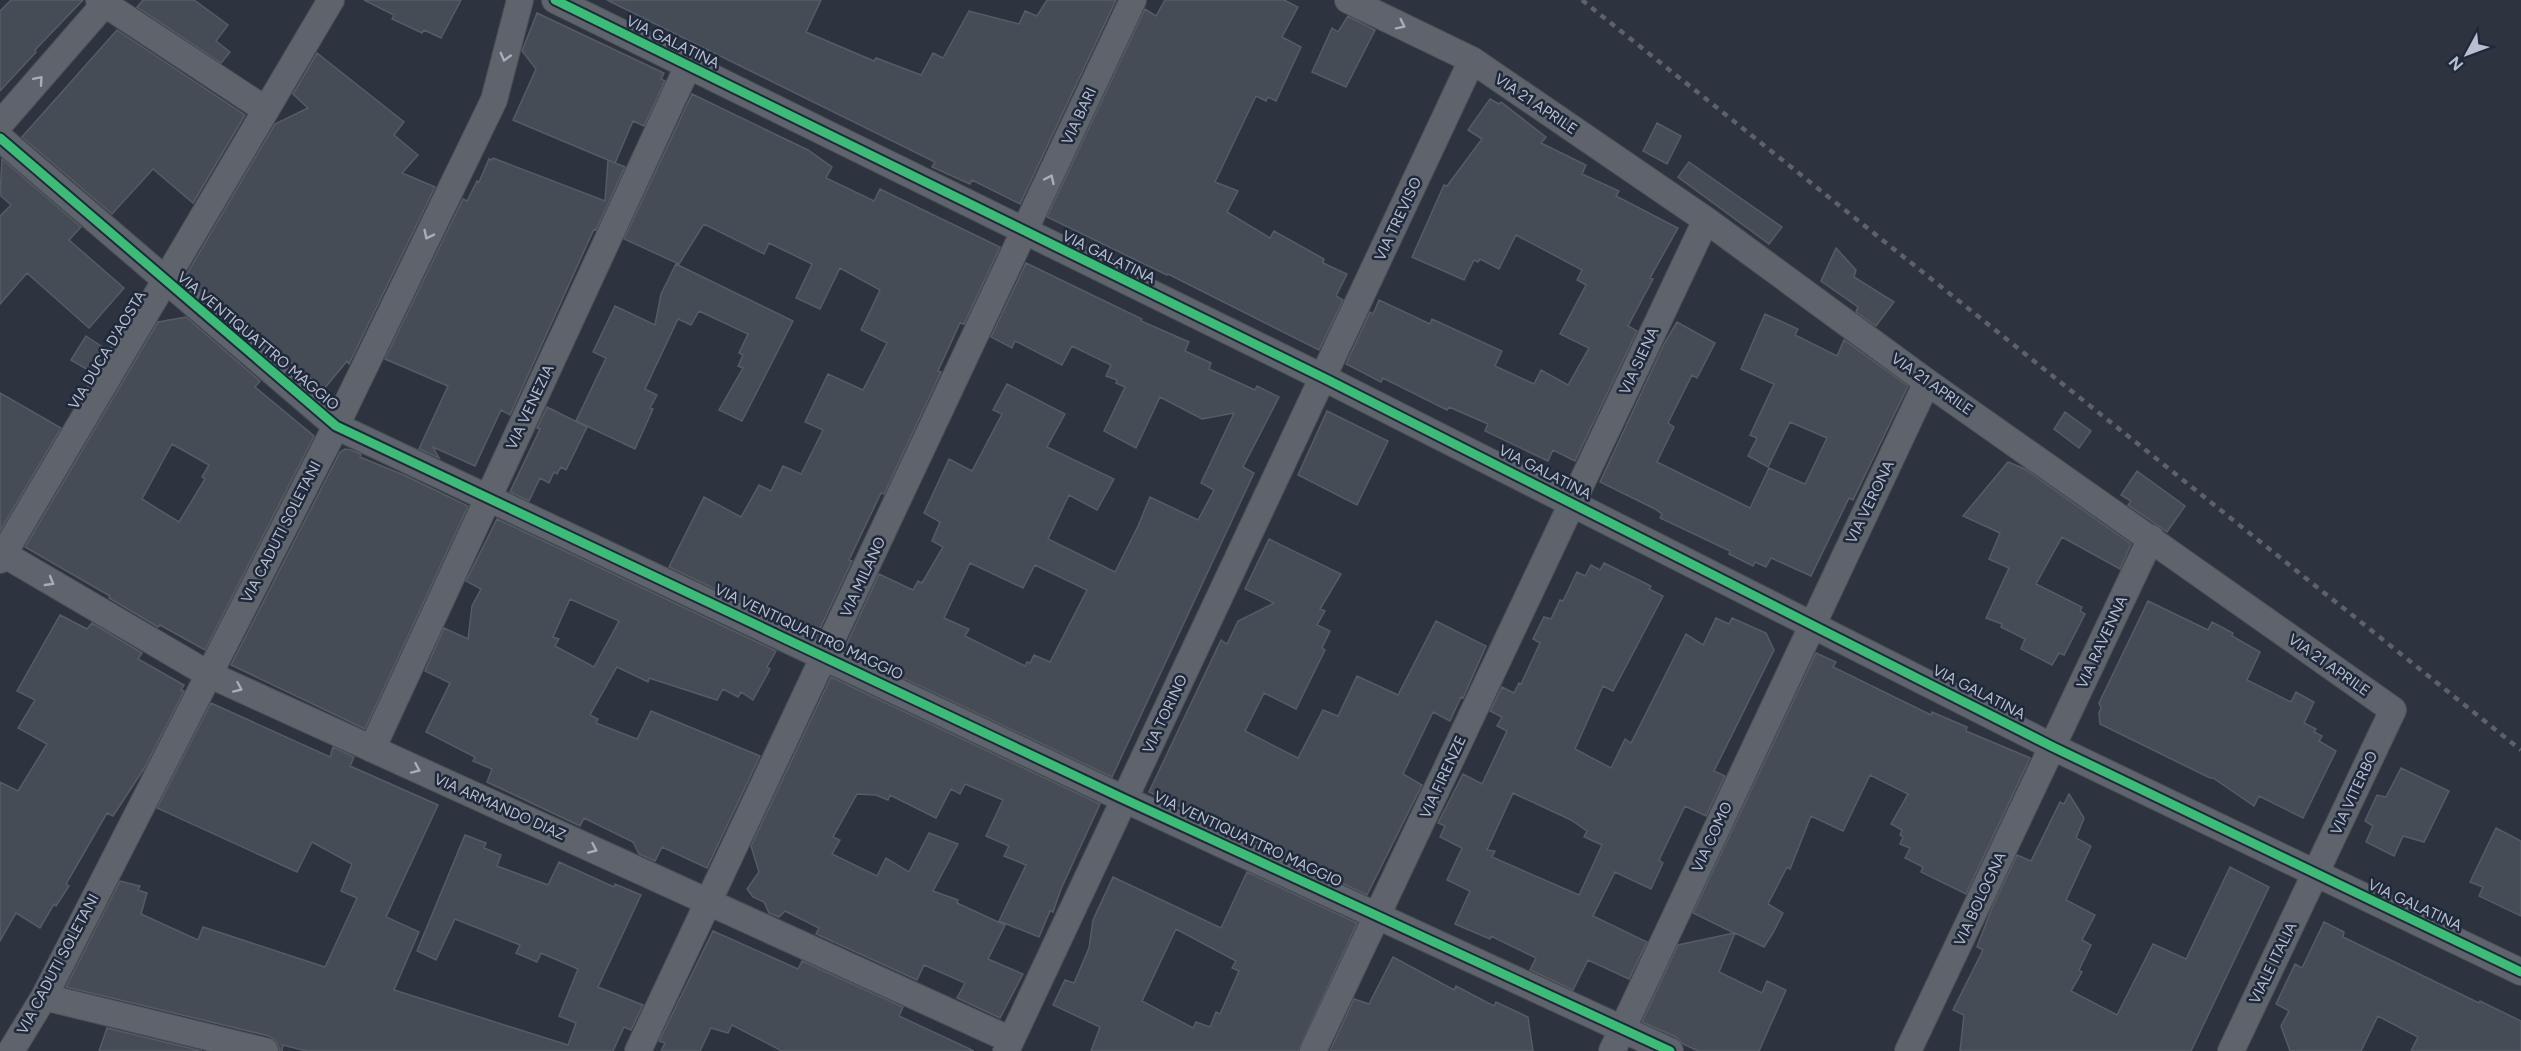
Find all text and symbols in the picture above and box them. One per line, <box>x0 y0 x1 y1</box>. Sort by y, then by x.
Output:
street label: VIA GALATINA <box>623 12 723 72</box>
one-way arrow <box>1395 18 1406 30</box>
north arrow <box>2437 24 2497 84</box>
one-way arrow <box>500 51 512 61</box>
text: N <box>2445 53 2467 74</box>
street label: VIA 21 APRILE <box>1491 70 1581 138</box>
one-way arrow <box>32 76 43 87</box>
street label: VIA BARI <box>1058 85 1100 147</box>
street label: VIA TREVISO <box>1371 174 1425 264</box>
one-way arrow <box>1042 175 1054 186</box>
street label: VIA GALATINA <box>1059 227 1159 287</box>
one-way arrow <box>424 229 436 240</box>
street label: VIA VENTIQUATTRO MAGGIO <box>173 268 343 414</box>
street label: VIA DUCA D'AOSTA <box>64 287 150 413</box>
street label: VIA SIENA <box>1616 324 1662 398</box>
street label: VIA 21 APRILE <box>1888 349 1976 419</box>
street label: VIA VENEZIA <box>502 362 558 452</box>
street label: VIA GALATINA <box>1496 441 1594 503</box>
street label: VIA VERONA <box>1842 457 1898 547</box>
street label: VIA CADUTI SOLETANI <box>237 458 325 606</box>
street label: VIA MILANO <box>837 534 889 620</box>
one-way arrow <box>44 574 55 586</box>
street label: VIA VENTIQUATTRO MAGGIO <box>712 580 906 684</box>
street label: VIA RAVENNA <box>2073 593 2131 691</box>
street label: VIA 21 APRILE <box>2285 630 2373 700</box>
street label: VIA GALATINA <box>1930 661 2028 723</box>
street label: VIA TORINO <box>1139 672 1191 756</box>
one-way arrow <box>232 681 243 693</box>
street label: VIA FIRENZE <box>1416 733 1470 821</box>
street label: VIA VITERBO <box>2327 748 2381 838</box>
one-way arrow <box>409 761 420 773</box>
street label: VIA ARMANDO DIAZ <box>431 770 569 844</box>
street label: VIA VENTIQUATTRO MAGGIO <box>1151 787 1345 891</box>
street label: VIA COMO <box>1688 799 1736 875</box>
one-way arrow <box>587 842 598 854</box>
street label: VIA BOLOGNA <box>1950 849 2010 949</box>
street label: VIA GALATINA <box>2365 875 2465 935</box>
street label: VIA CADUTI SOLETANI <box>13 891 103 1037</box>
street label: VIALE ITALIA <box>2246 919 2300 1007</box>

